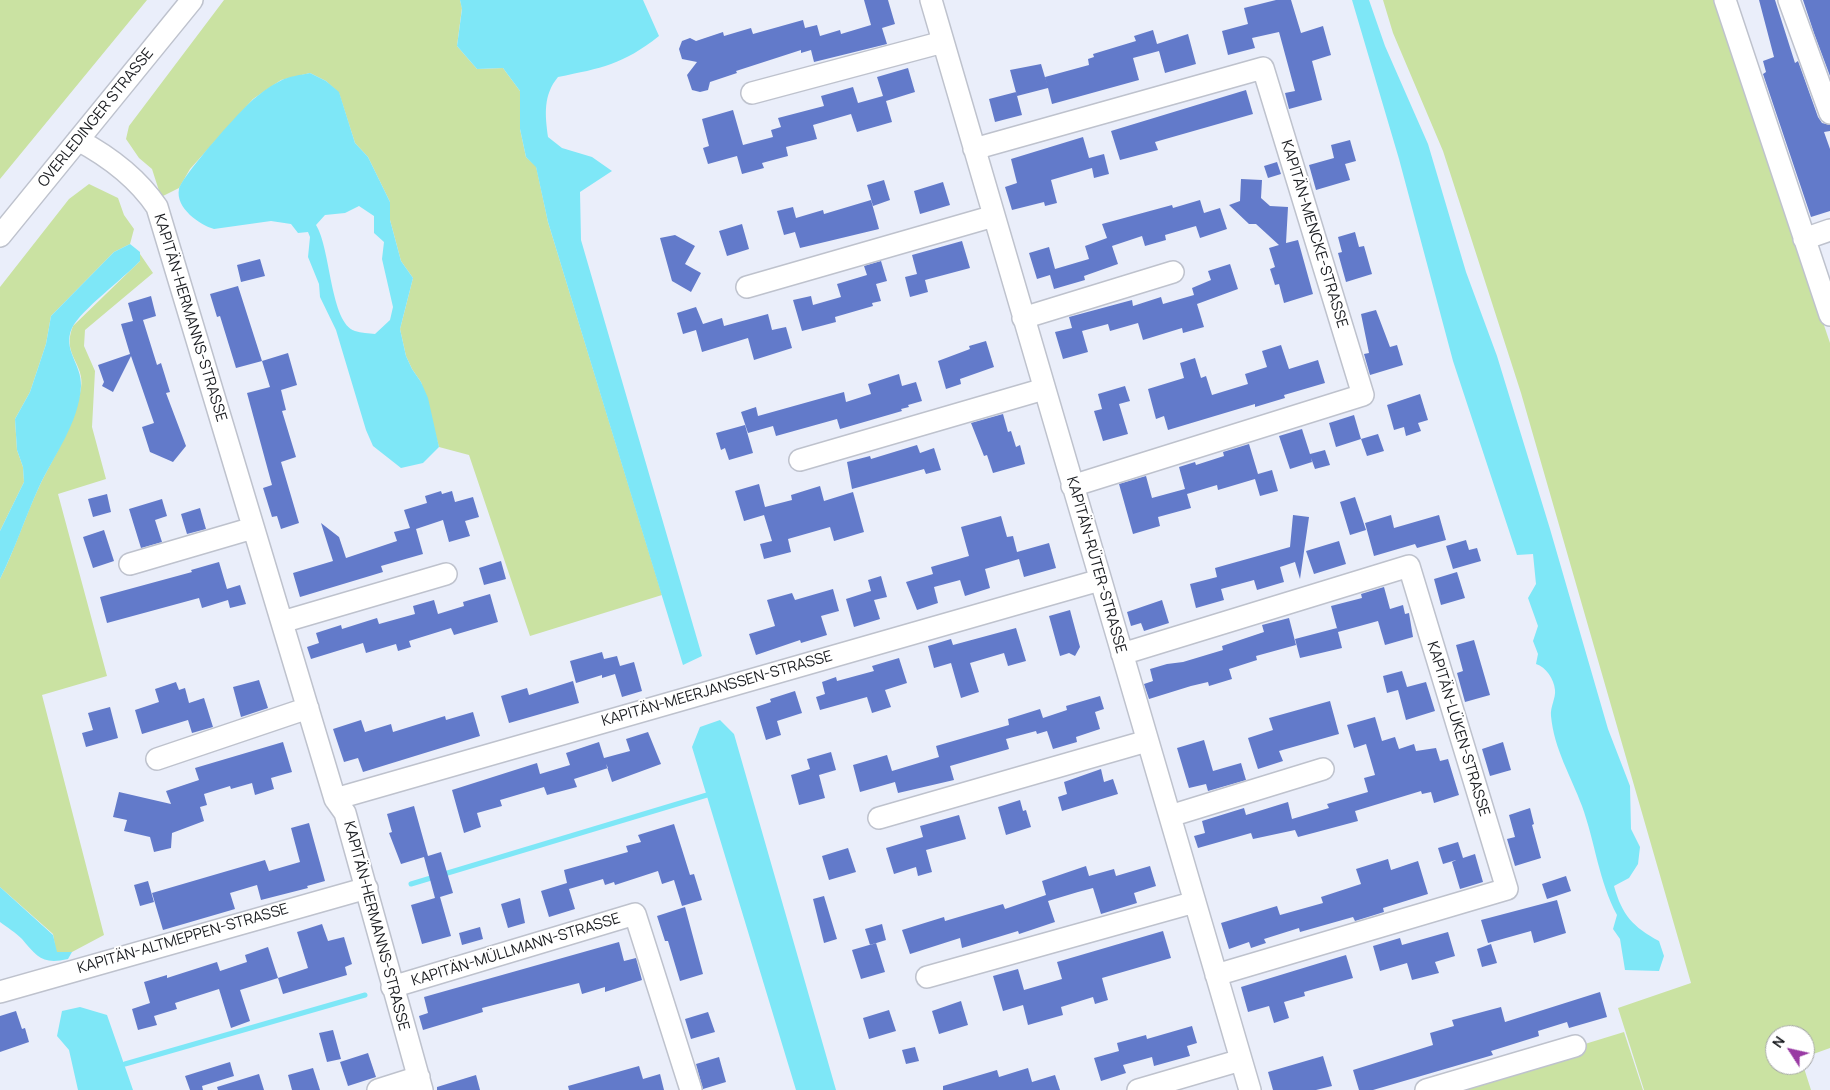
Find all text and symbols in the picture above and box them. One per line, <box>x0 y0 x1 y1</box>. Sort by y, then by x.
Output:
street label: OVERLEDINGER STRASSE <box>35 45 157 191</box>
street label: KAPITÄN-MENCKE-STRASSE <box>1277 138 1351 330</box>
street label: KAPITÄN-HERMANNS-STRASSE <box>150 212 230 424</box>
street label: KAPITÄN-RÜTER-STRASSE <box>1062 475 1130 655</box>
street label: KAPITÄN-LÜKEN-STRASSE <box>1423 639 1493 819</box>
street label: KAPITÄN-MEERJANSSEN-STRASSE <box>600 647 834 731</box>
street label: KAPITÄN-HERMANNS-STRASSE <box>339 819 413 1033</box>
street label: KAPITÄN-ALTMEPPEN-STRASSE <box>75 900 291 978</box>
street label: KAPITÄN-MÜLLMANN-STRASSE <box>410 910 622 990</box>
north arrow <box>1765 1025 1815 1075</box>
text: N <box>1767 1032 1789 1051</box>

